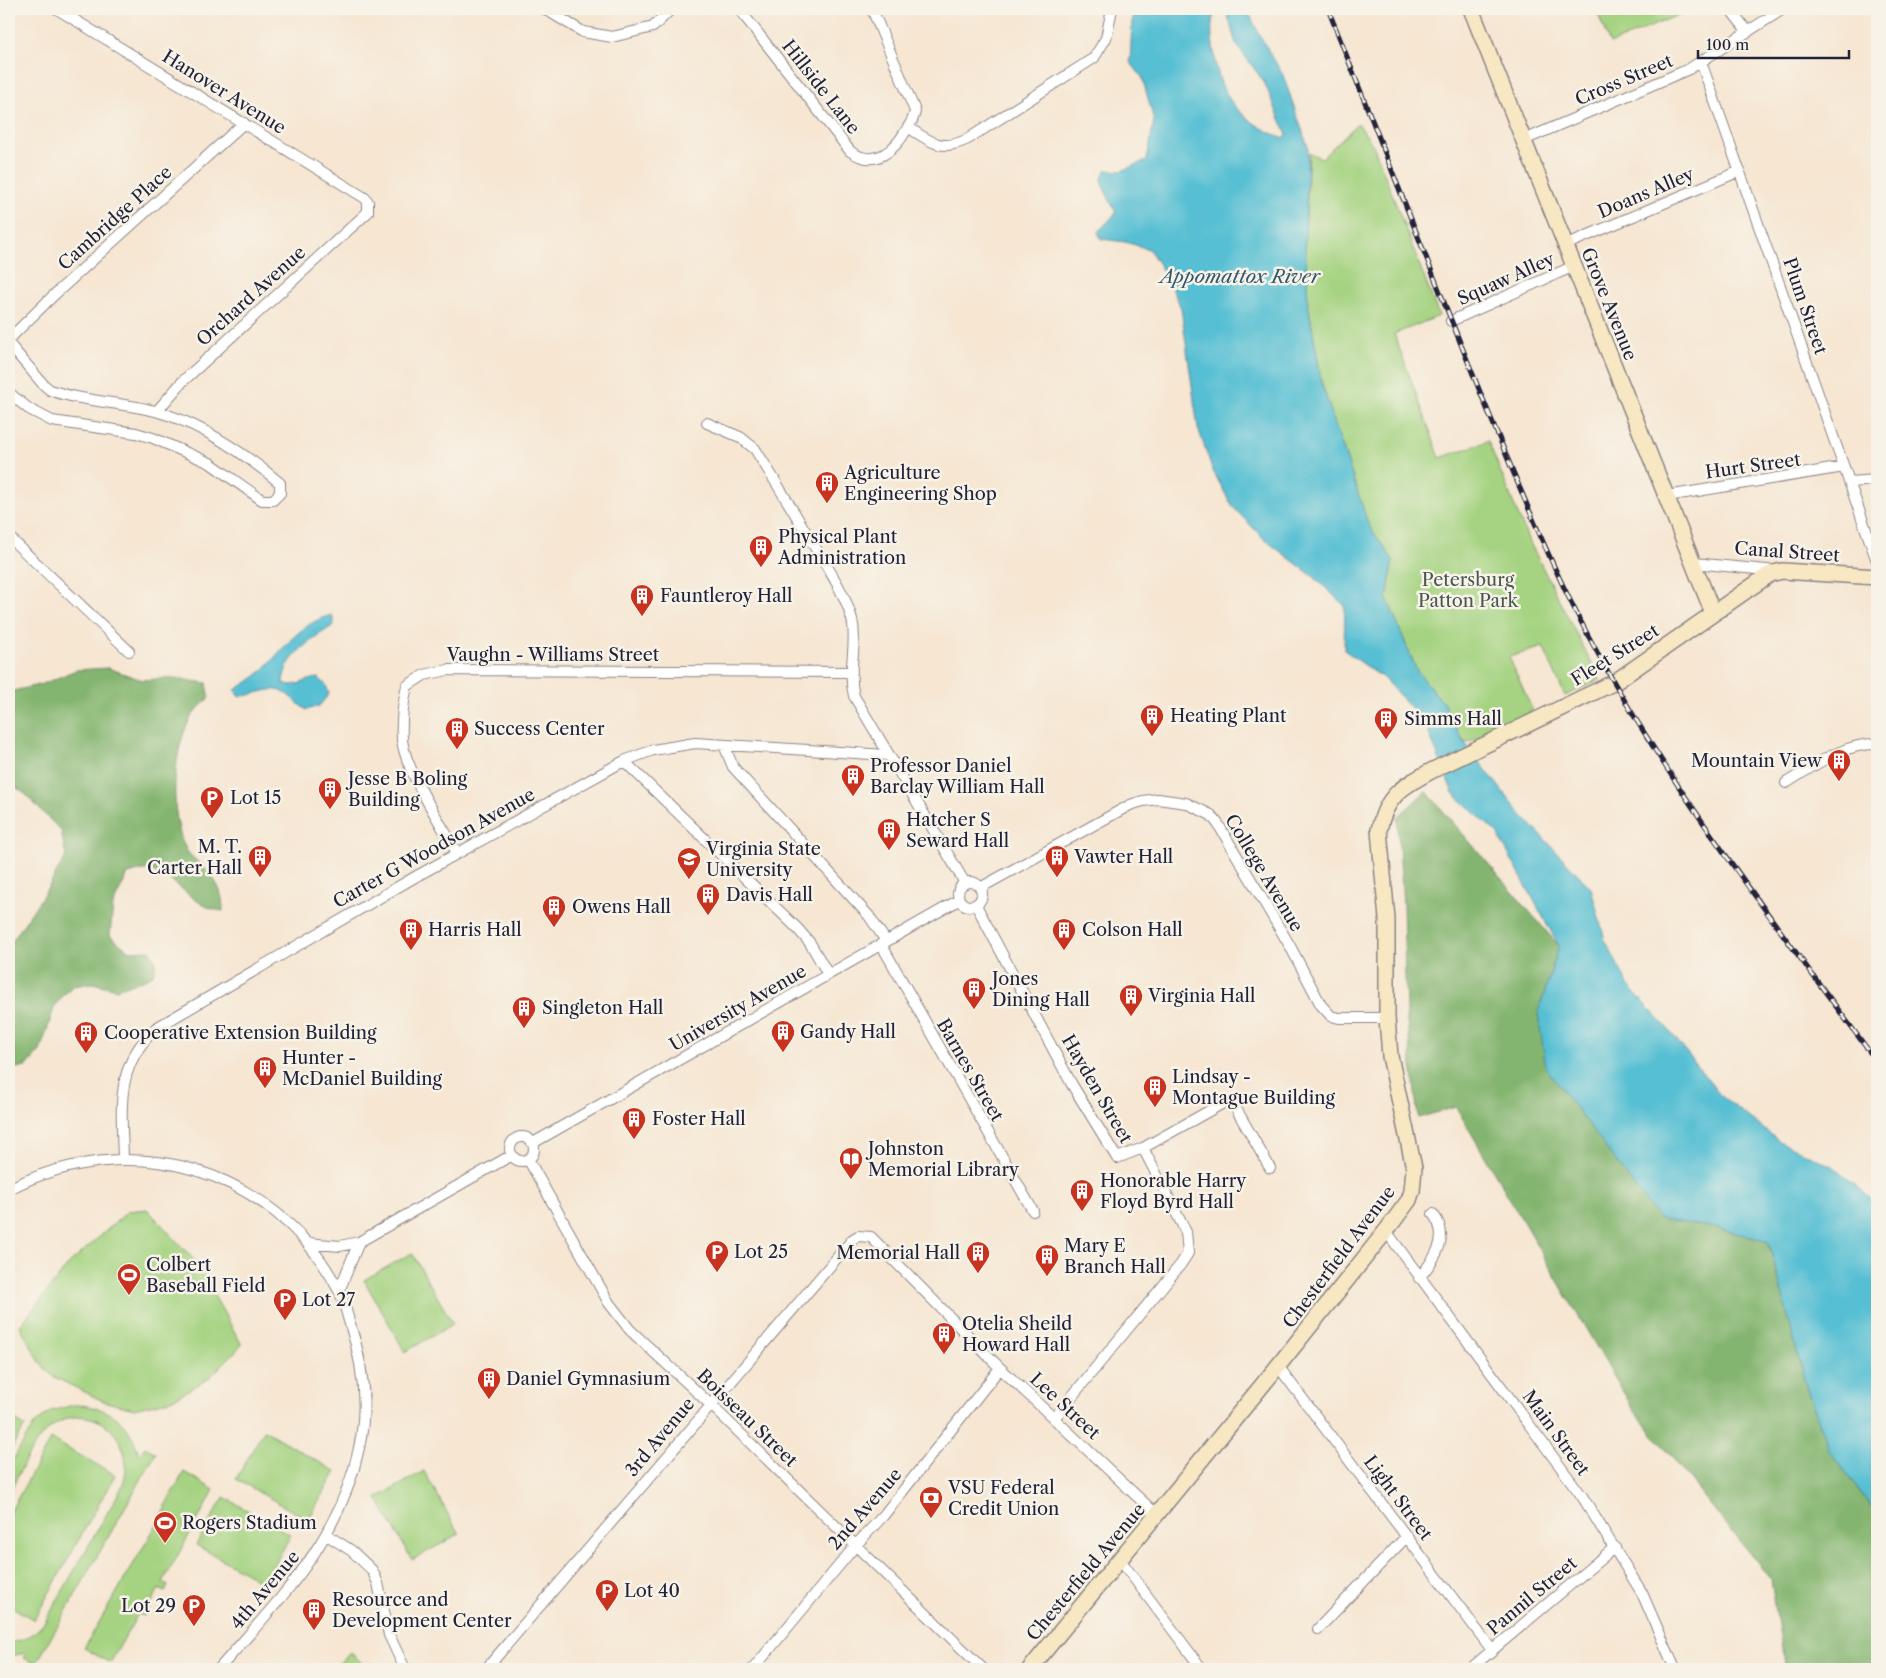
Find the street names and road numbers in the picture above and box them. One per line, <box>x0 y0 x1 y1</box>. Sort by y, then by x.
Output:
street label: Hillside Lane <box>777 36 865 138</box>
street label: Hanover Avenue <box>158 45 290 139</box>
street label: Cross Street <box>1572 49 1677 110</box>
street label: Cambridge Place <box>54 161 176 275</box>
street label: Doans Alley <box>1595 163 1698 223</box>
street label: Orchard Avenue <box>192 241 310 351</box>
street label: Grove Avenue <box>1576 244 1642 364</box>
street label: Squaw Alley <box>1454 247 1559 310</box>
street label: Plum Street <box>1778 255 1832 358</box>
street label: Hurt Street <box>1704 448 1803 484</box>
street label: Canal Street <box>1734 537 1841 567</box>
street label: Fleet Street <box>1567 619 1663 691</box>
street label: Vaughn - Williams Street <box>446 644 660 666</box>
street label: Carter G Woodson Avenue <box>329 783 539 913</box>
street label: College Avenue <box>1220 810 1308 936</box>
street label: University Avenue <box>666 960 810 1056</box>
street label: Barnes Street <box>932 1015 1009 1126</box>
street label: Hayden Street <box>1057 1031 1137 1148</box>
street label: Chesterfield Avenue <box>1278 1181 1400 1333</box>
street label: Boisseau Street <box>692 1365 802 1472</box>
street label: Lee Street <box>1025 1368 1105 1444</box>
street label: Main Street <box>1518 1386 1595 1480</box>
street label: 3rd Avenue <box>621 1393 699 1481</box>
street label: Light Street <box>1359 1451 1437 1545</box>
street label: 2nd Avenue <box>824 1464 906 1554</box>
street label: Chesterfield Avenue <box>1022 1499 1150 1645</box>
street label: 4th Avenue <box>226 1546 304 1634</box>
street label: Pannil Street <box>1483 1552 1582 1640</box>

